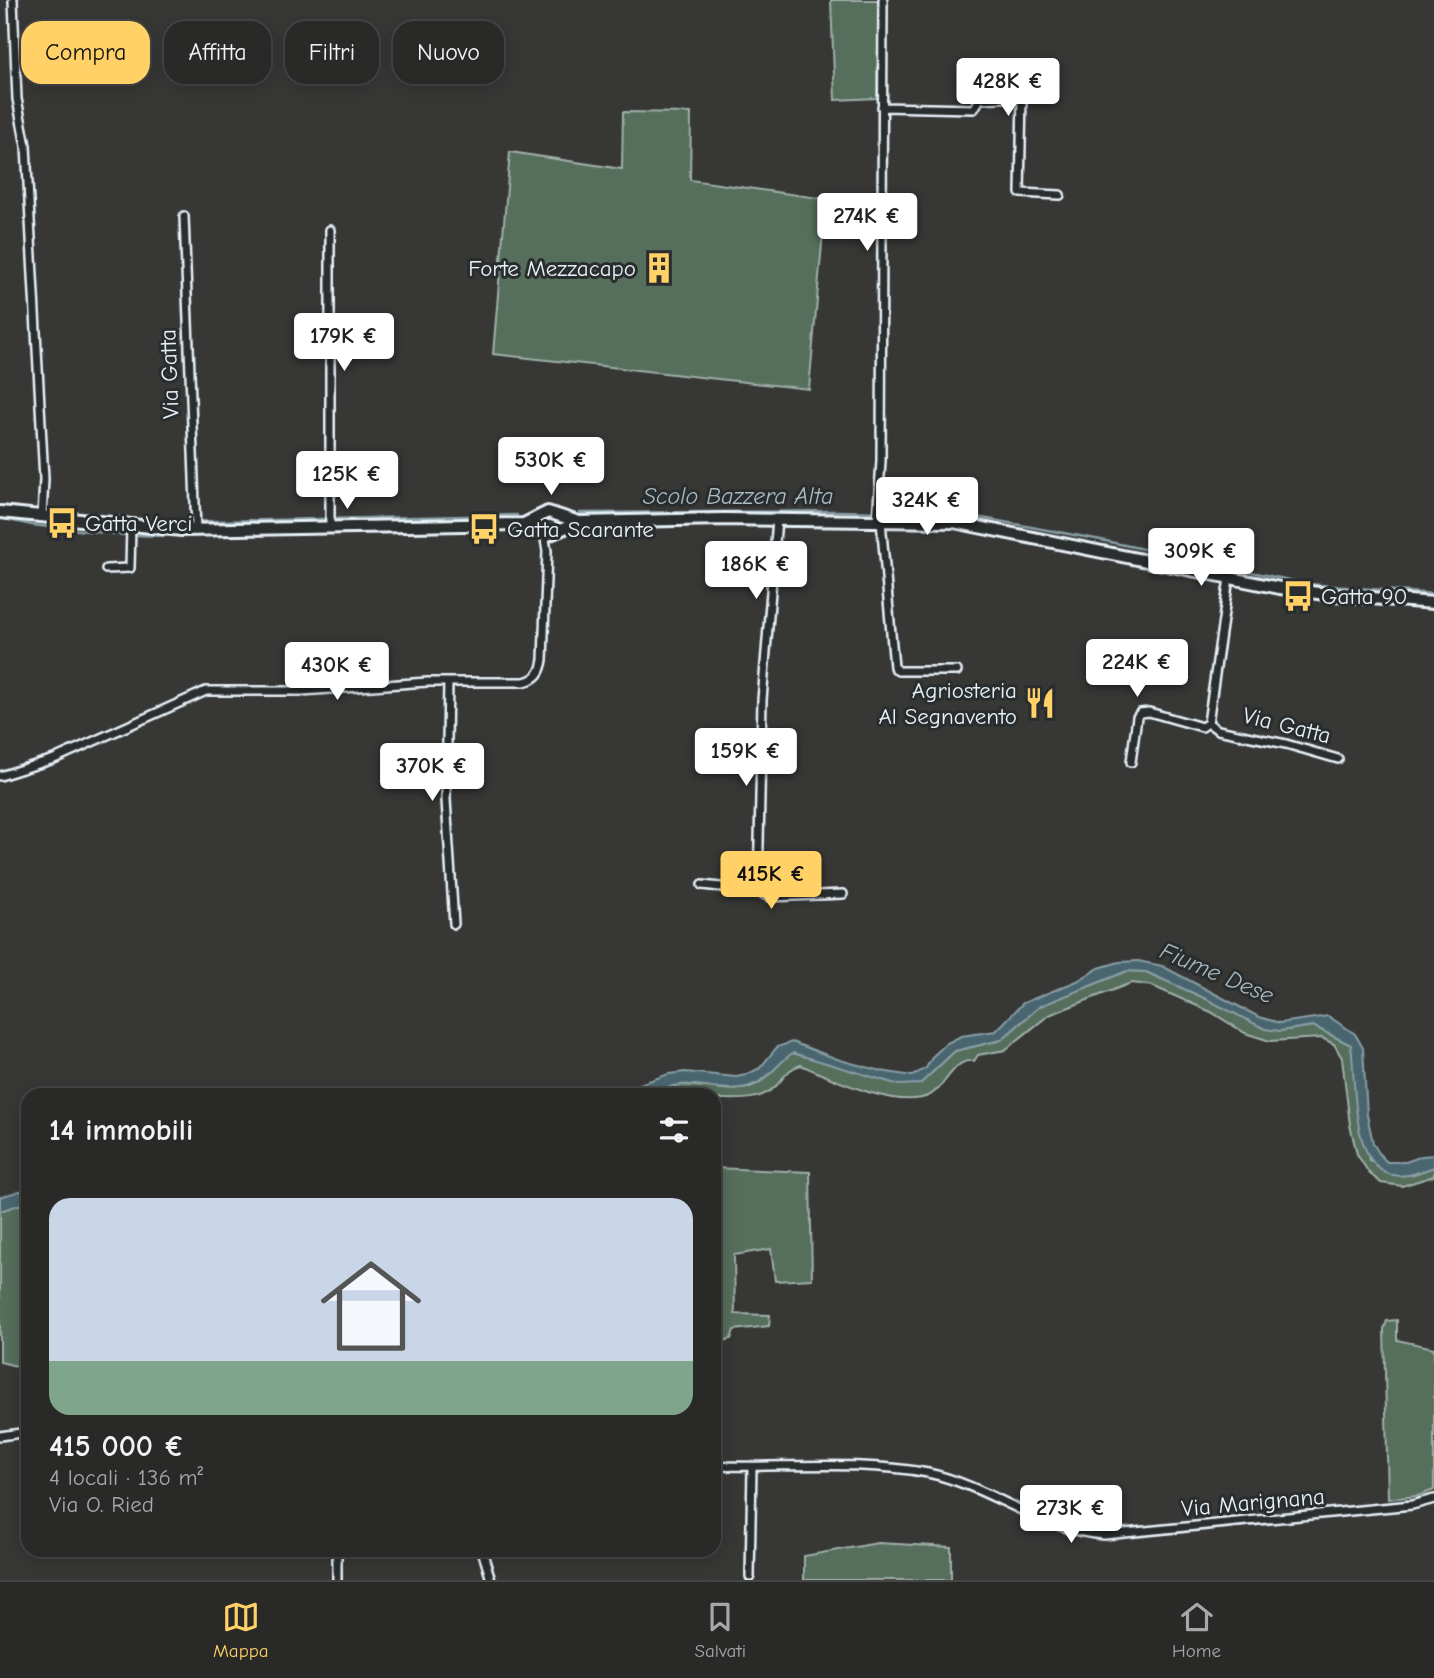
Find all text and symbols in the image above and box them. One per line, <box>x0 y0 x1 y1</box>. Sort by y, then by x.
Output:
chip: Compra <box>21 21 150 84</box>
chip: Affitta <box>164 21 271 84</box>
chip: Filtri <box>285 21 379 84</box>
chip: Nuovo <box>393 21 504 84</box>
pin: 428K € <box>951 58 1065 118</box>
text: 428K € <box>972 67 1044 94</box>
pin: 274K € <box>810 194 924 253</box>
text: 274K € <box>833 202 901 229</box>
building icon: Forte Mezzacapo <box>642 251 676 285</box>
place label: Forte Mezzacapo <box>468 255 636 282</box>
pin: 179K € <box>287 314 401 373</box>
text: 179K € <box>310 322 378 349</box>
street label: Via Gatta <box>154 329 185 419</box>
pin: 530K € <box>494 438 608 497</box>
text: 530K € <box>514 446 588 473</box>
pin: 125K € <box>290 452 404 511</box>
text: 125K € <box>312 460 382 487</box>
pin: 324K € <box>870 477 984 537</box>
water label: Scolo Bazzera Alta <box>643 482 833 510</box>
text: 324K € <box>892 486 962 513</box>
bus stop icon: Gatta Verci <box>45 506 79 540</box>
place label: Gatta Verci <box>85 510 193 537</box>
bus stop icon: Gatta Scarante <box>467 512 501 546</box>
place label: Gatta Scarante <box>507 516 654 543</box>
pin: 309K € <box>1144 528 1258 588</box>
text: 309K € <box>1164 537 1238 564</box>
pin: 186K € <box>699 542 813 601</box>
text: 186K € <box>721 550 791 577</box>
bus stop icon: Gatta 90 <box>1281 579 1315 613</box>
place label: Gatta 90 <box>1321 583 1408 610</box>
pin: 224K € <box>1080 640 1194 699</box>
pin: 430K € <box>280 642 394 702</box>
text: 224K € <box>1102 648 1172 675</box>
text: 430K € <box>301 651 373 678</box>
place label: Agriosteria Al Segnavento <box>878 677 1017 730</box>
restaurant icon: Agriosteria Al Segnavento <box>1023 686 1057 720</box>
street label: Via Gatta <box>1240 702 1334 749</box>
pin: 159K € <box>689 728 803 788</box>
text: 159K € <box>711 737 781 764</box>
pin: 370K € <box>375 744 489 803</box>
text: 370K € <box>396 752 468 779</box>
pin: 415K € <box>714 852 828 911</box>
text: 415K € <box>736 860 806 887</box>
water label: Fiume Dese <box>1156 936 1278 1010</box>
icon: filters <box>655 1111 693 1149</box>
text: 14 immobili <box>49 1113 193 1148</box>
icon: home <box>308 1243 434 1369</box>
text: 415 000 € <box>49 1429 184 1464</box>
text: 4 locali · 136 m² <box>49 1464 203 1491</box>
street label: Via Marignana <box>1180 1483 1326 1522</box>
pin: 273K € <box>1014 1486 1128 1545</box>
text: Via O. Ried <box>49 1491 154 1518</box>
text: 273K € <box>1036 1494 1106 1521</box>
tab: Mappa <box>213 1598 269 1662</box>
tab: Salvati <box>695 1598 746 1662</box>
tab: Home <box>1172 1598 1221 1662</box>

